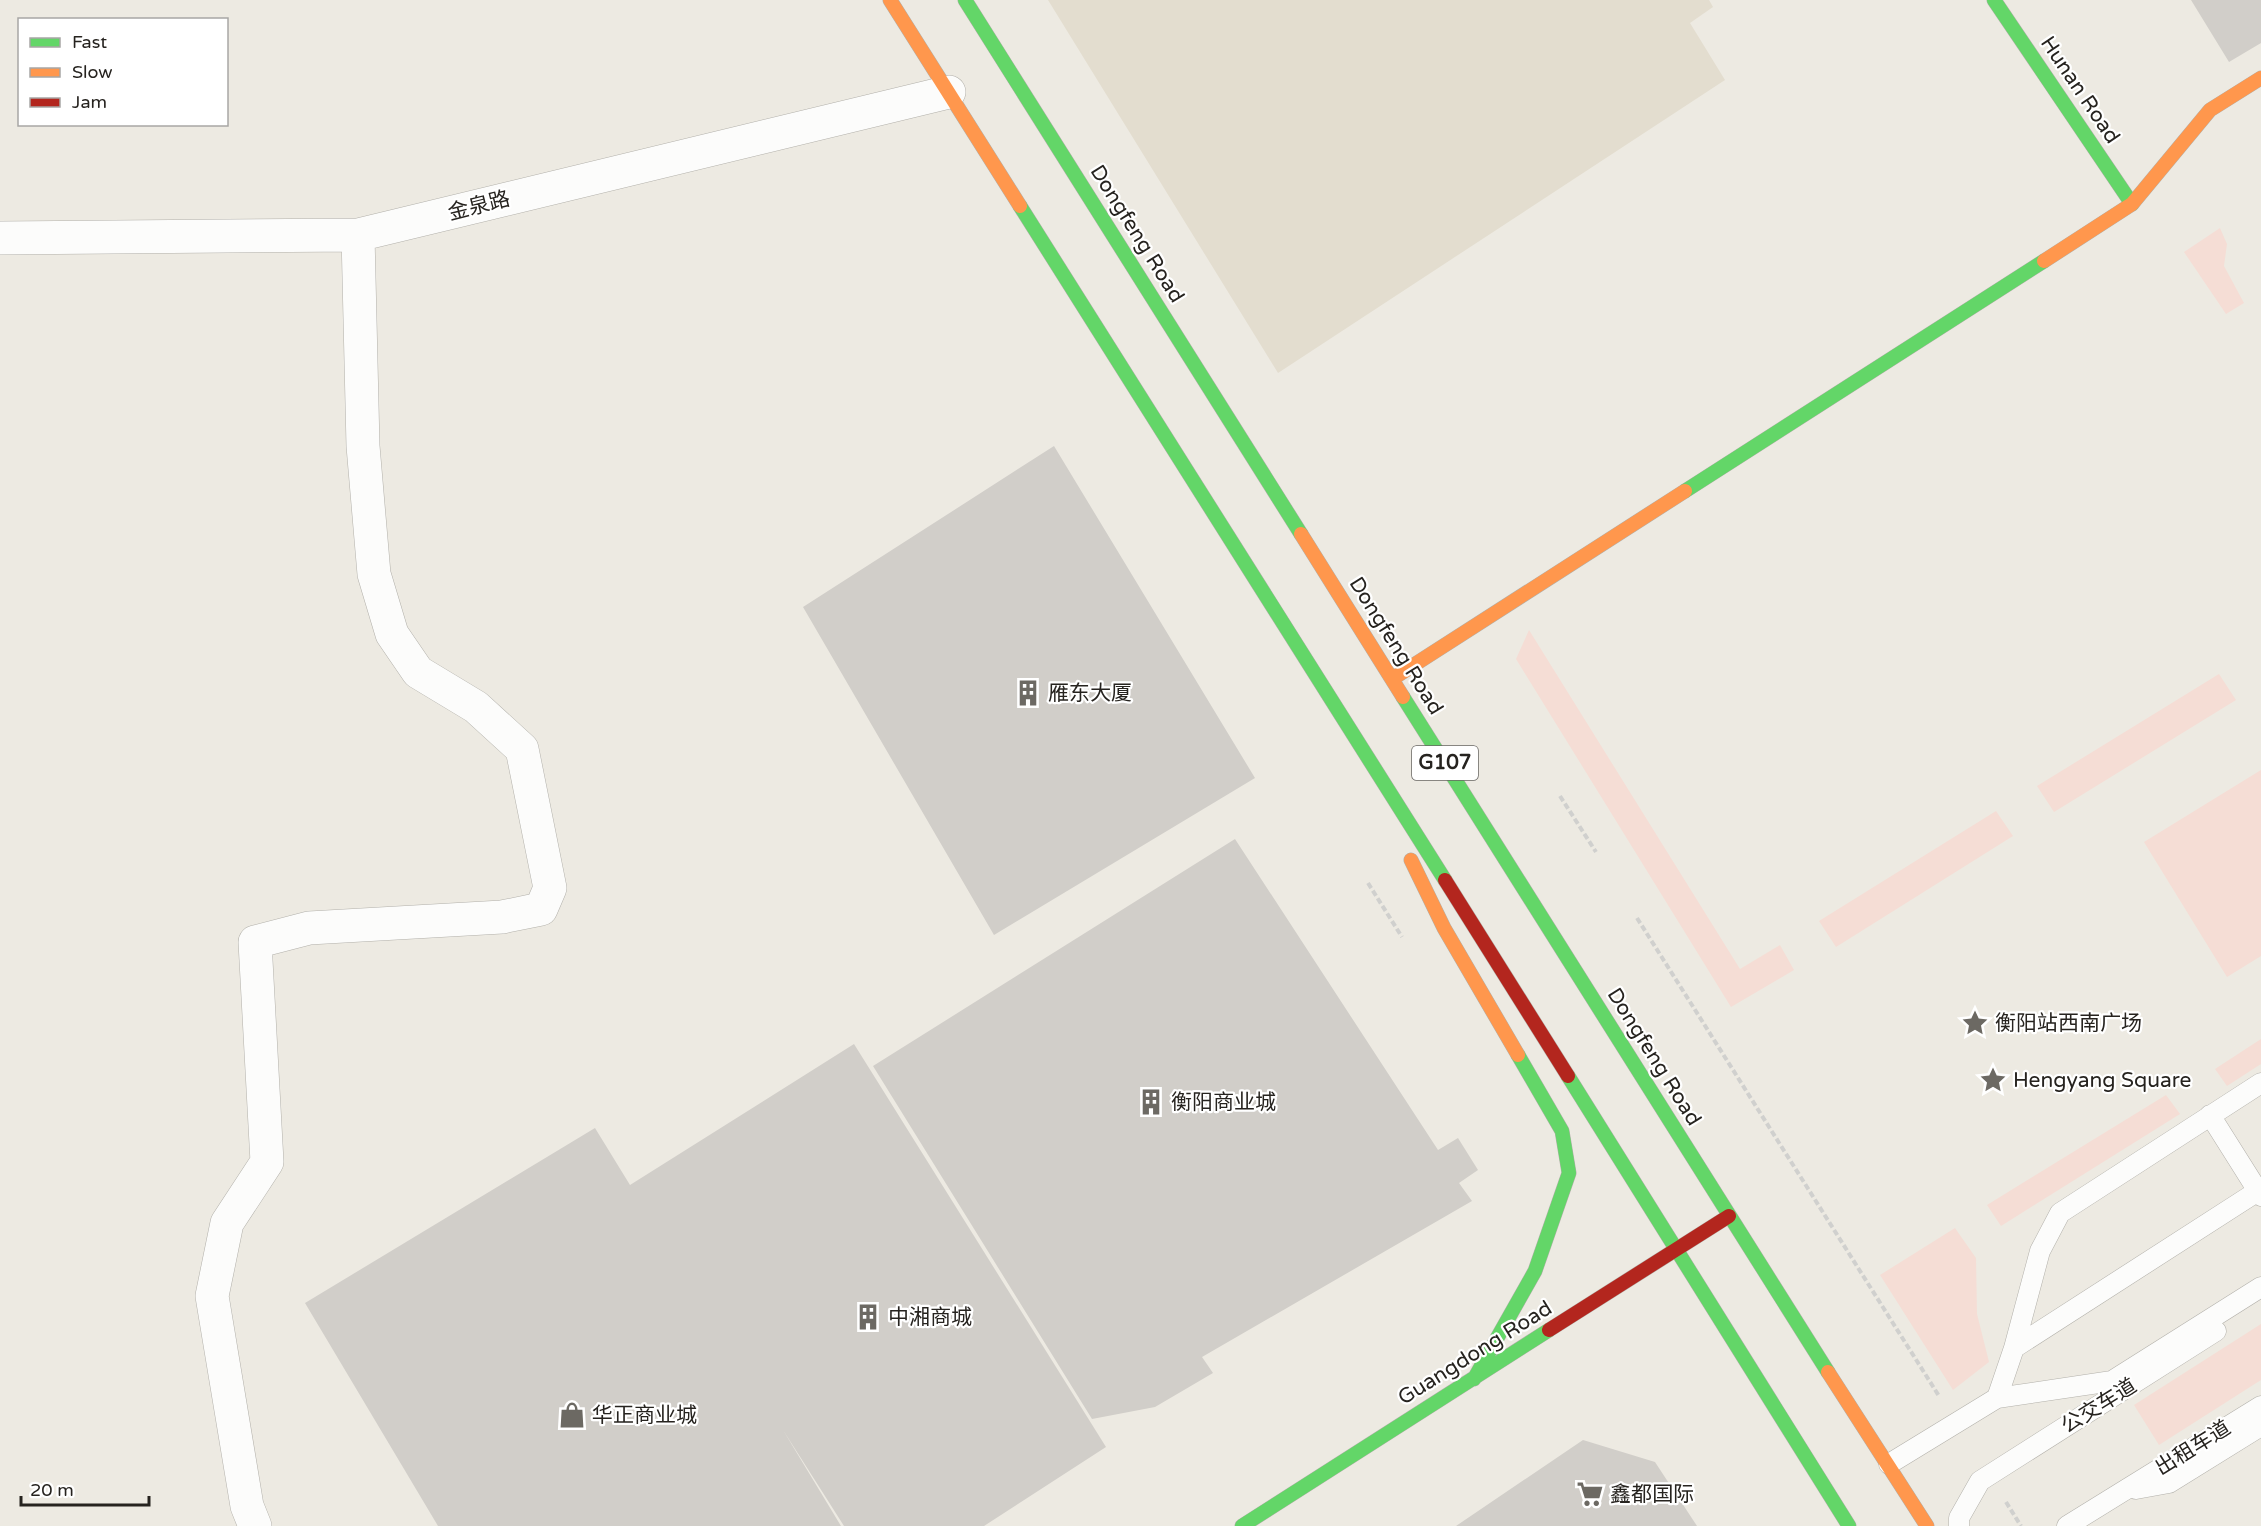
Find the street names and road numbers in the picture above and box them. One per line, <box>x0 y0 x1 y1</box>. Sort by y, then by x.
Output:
street label: Hunan Road <box>2035 32 2125 148</box>
street label: Dongfeng Road <box>1085 160 1189 308</box>
street label: 金泉路 <box>445 186 513 226</box>
street label: Dongfeng Road <box>1344 572 1448 720</box>
road number: G107 <box>1412 746 1478 780</box>
street label: Dongfeng Road <box>1602 983 1706 1131</box>
street label: Guangdong Road <box>1393 1296 1557 1410</box>
street label: 公交车道 <box>2057 1373 2141 1439</box>
street label: 出租车道 <box>2151 1415 2235 1481</box>

